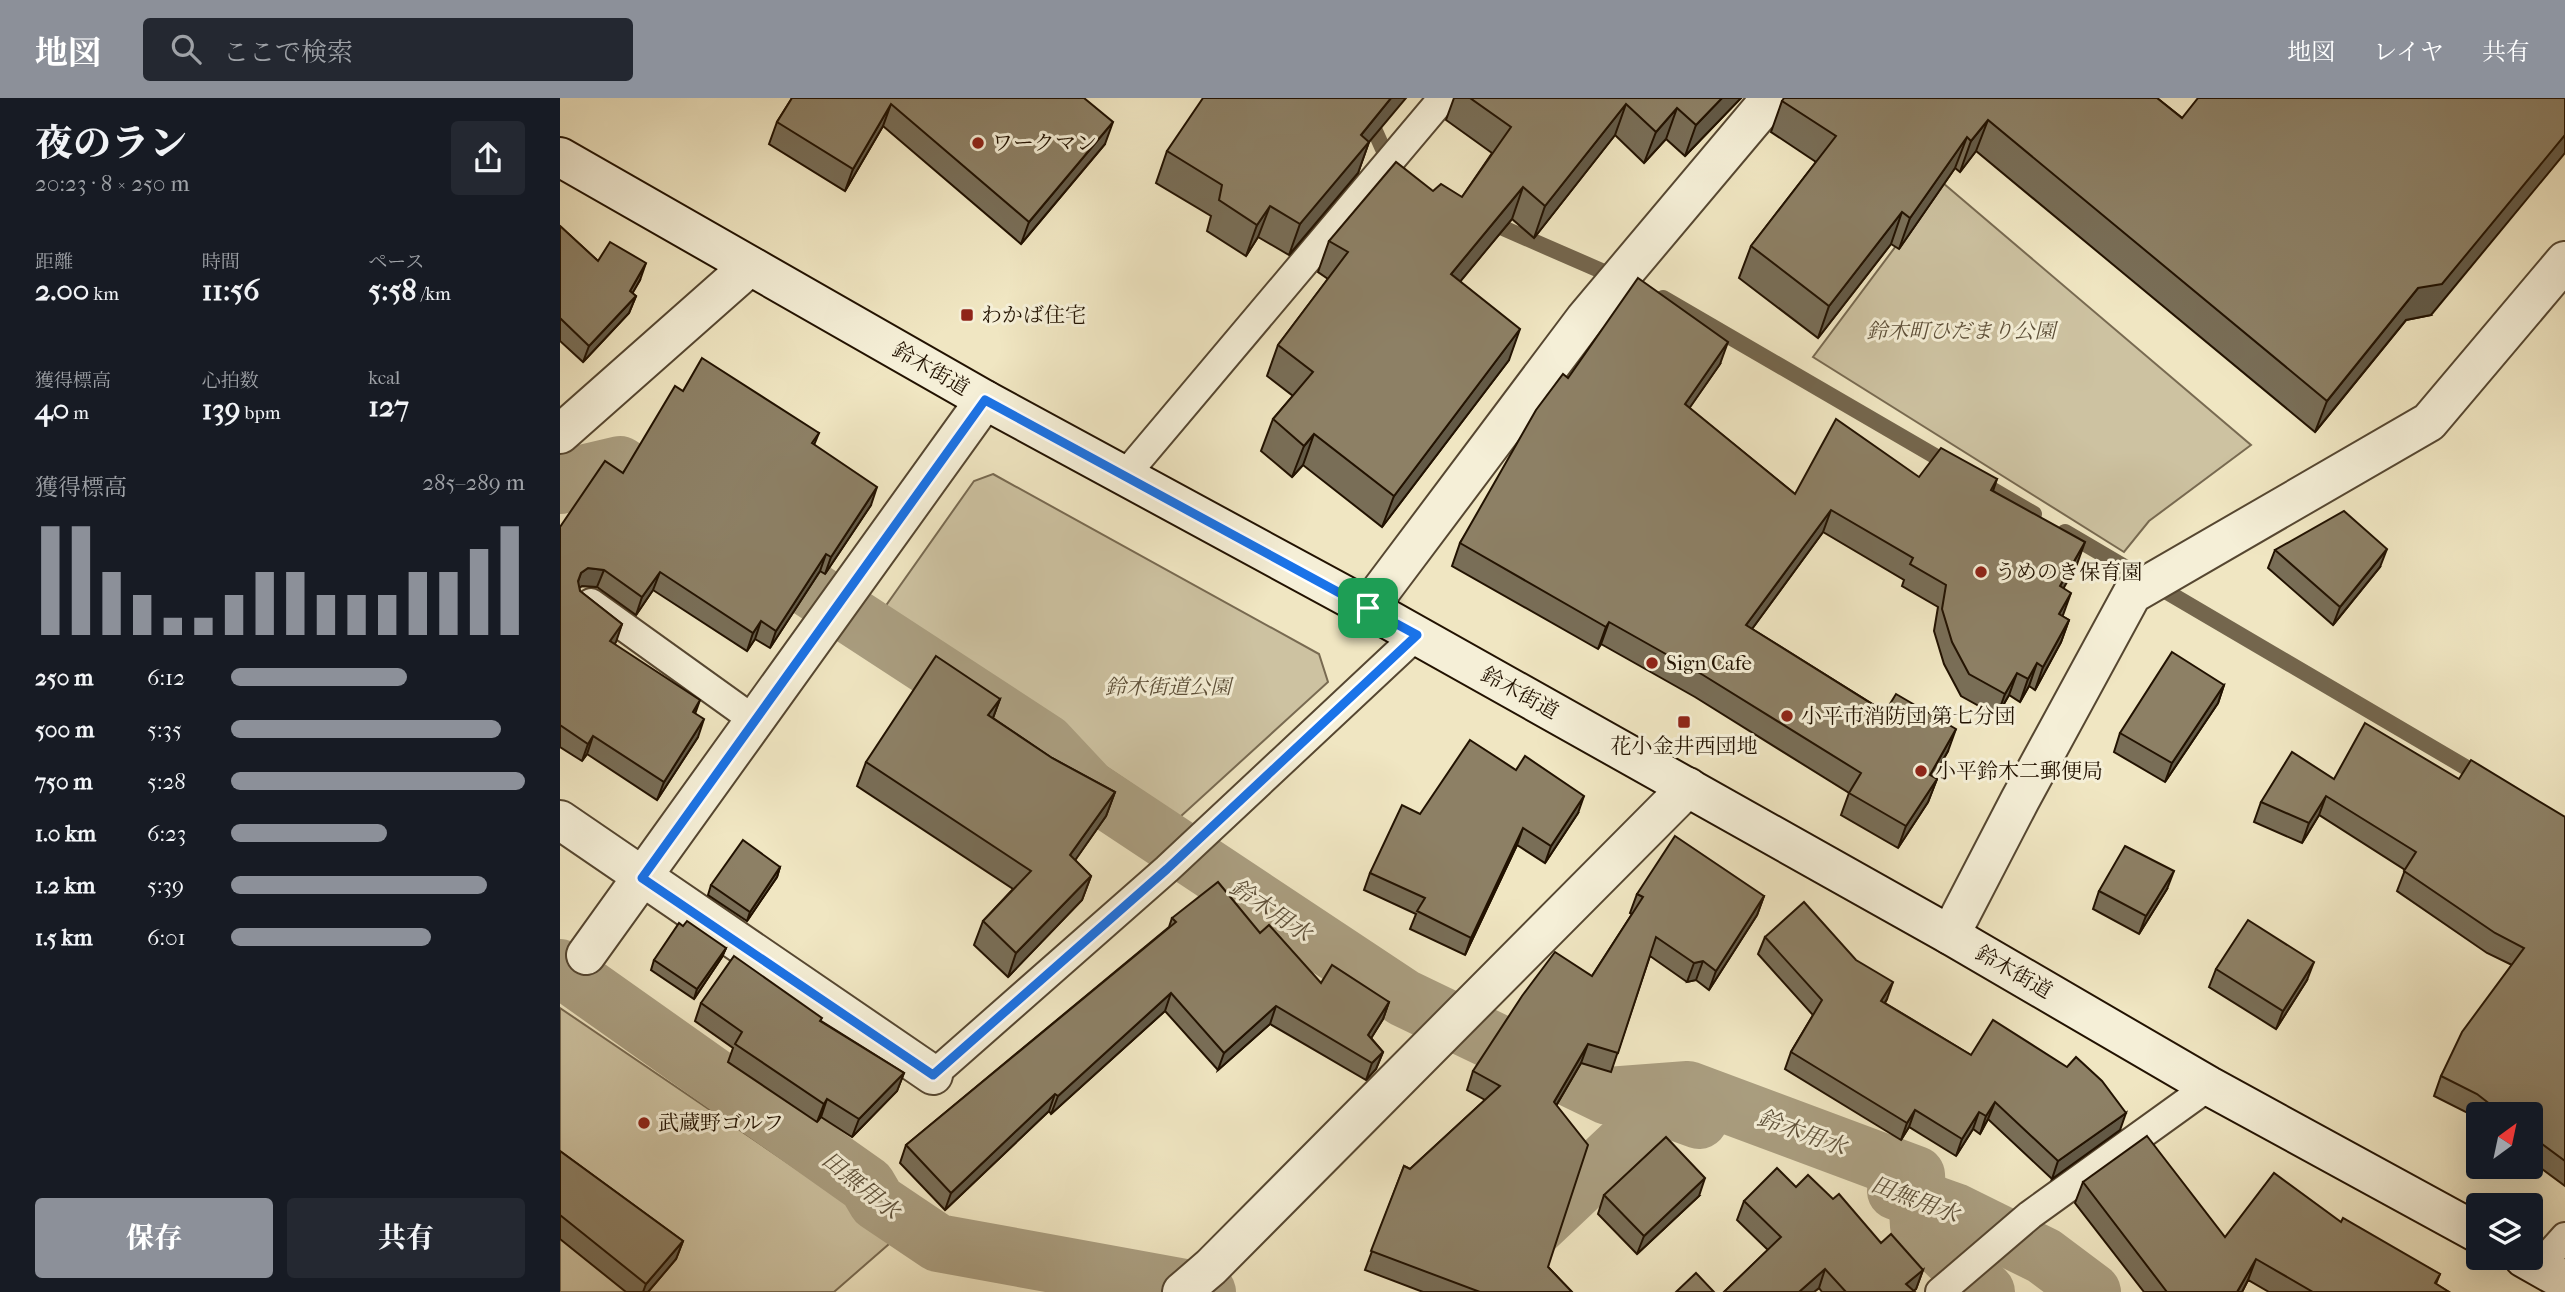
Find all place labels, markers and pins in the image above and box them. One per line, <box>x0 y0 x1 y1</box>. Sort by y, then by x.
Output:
place label: ワークマン <box>992 131 1097 155</box>
marker: ワークマン <box>970 135 986 151</box>
place label: わかば住宅 <box>981 303 1086 327</box>
marker: わかば住宅 <box>959 307 975 323</box>
place label: うめのき保育園 <box>1995 560 2142 584</box>
marker: うめのき保育園 <box>1973 564 1989 580</box>
pin <box>1338 578 1398 638</box>
place label: Sign Cafe <box>1666 651 1752 675</box>
marker: Sign Cafe <box>1644 655 1660 671</box>
place label: 小平市消防団 第七分団 <box>1801 704 2016 728</box>
marker: 小平市消防団 第七分団 <box>1779 708 1795 724</box>
marker: 花小金井西団地 <box>1676 714 1692 730</box>
place label: 花小金井西団地 <box>1611 734 1758 758</box>
place label: 小平鈴木二郵便局 <box>1935 759 2103 783</box>
marker: 小平鈴木二郵便局 <box>1913 763 1929 779</box>
place label: 武蔵野ゴルフ <box>658 1111 784 1135</box>
marker: 武蔵野ゴルフ <box>636 1115 652 1131</box>

